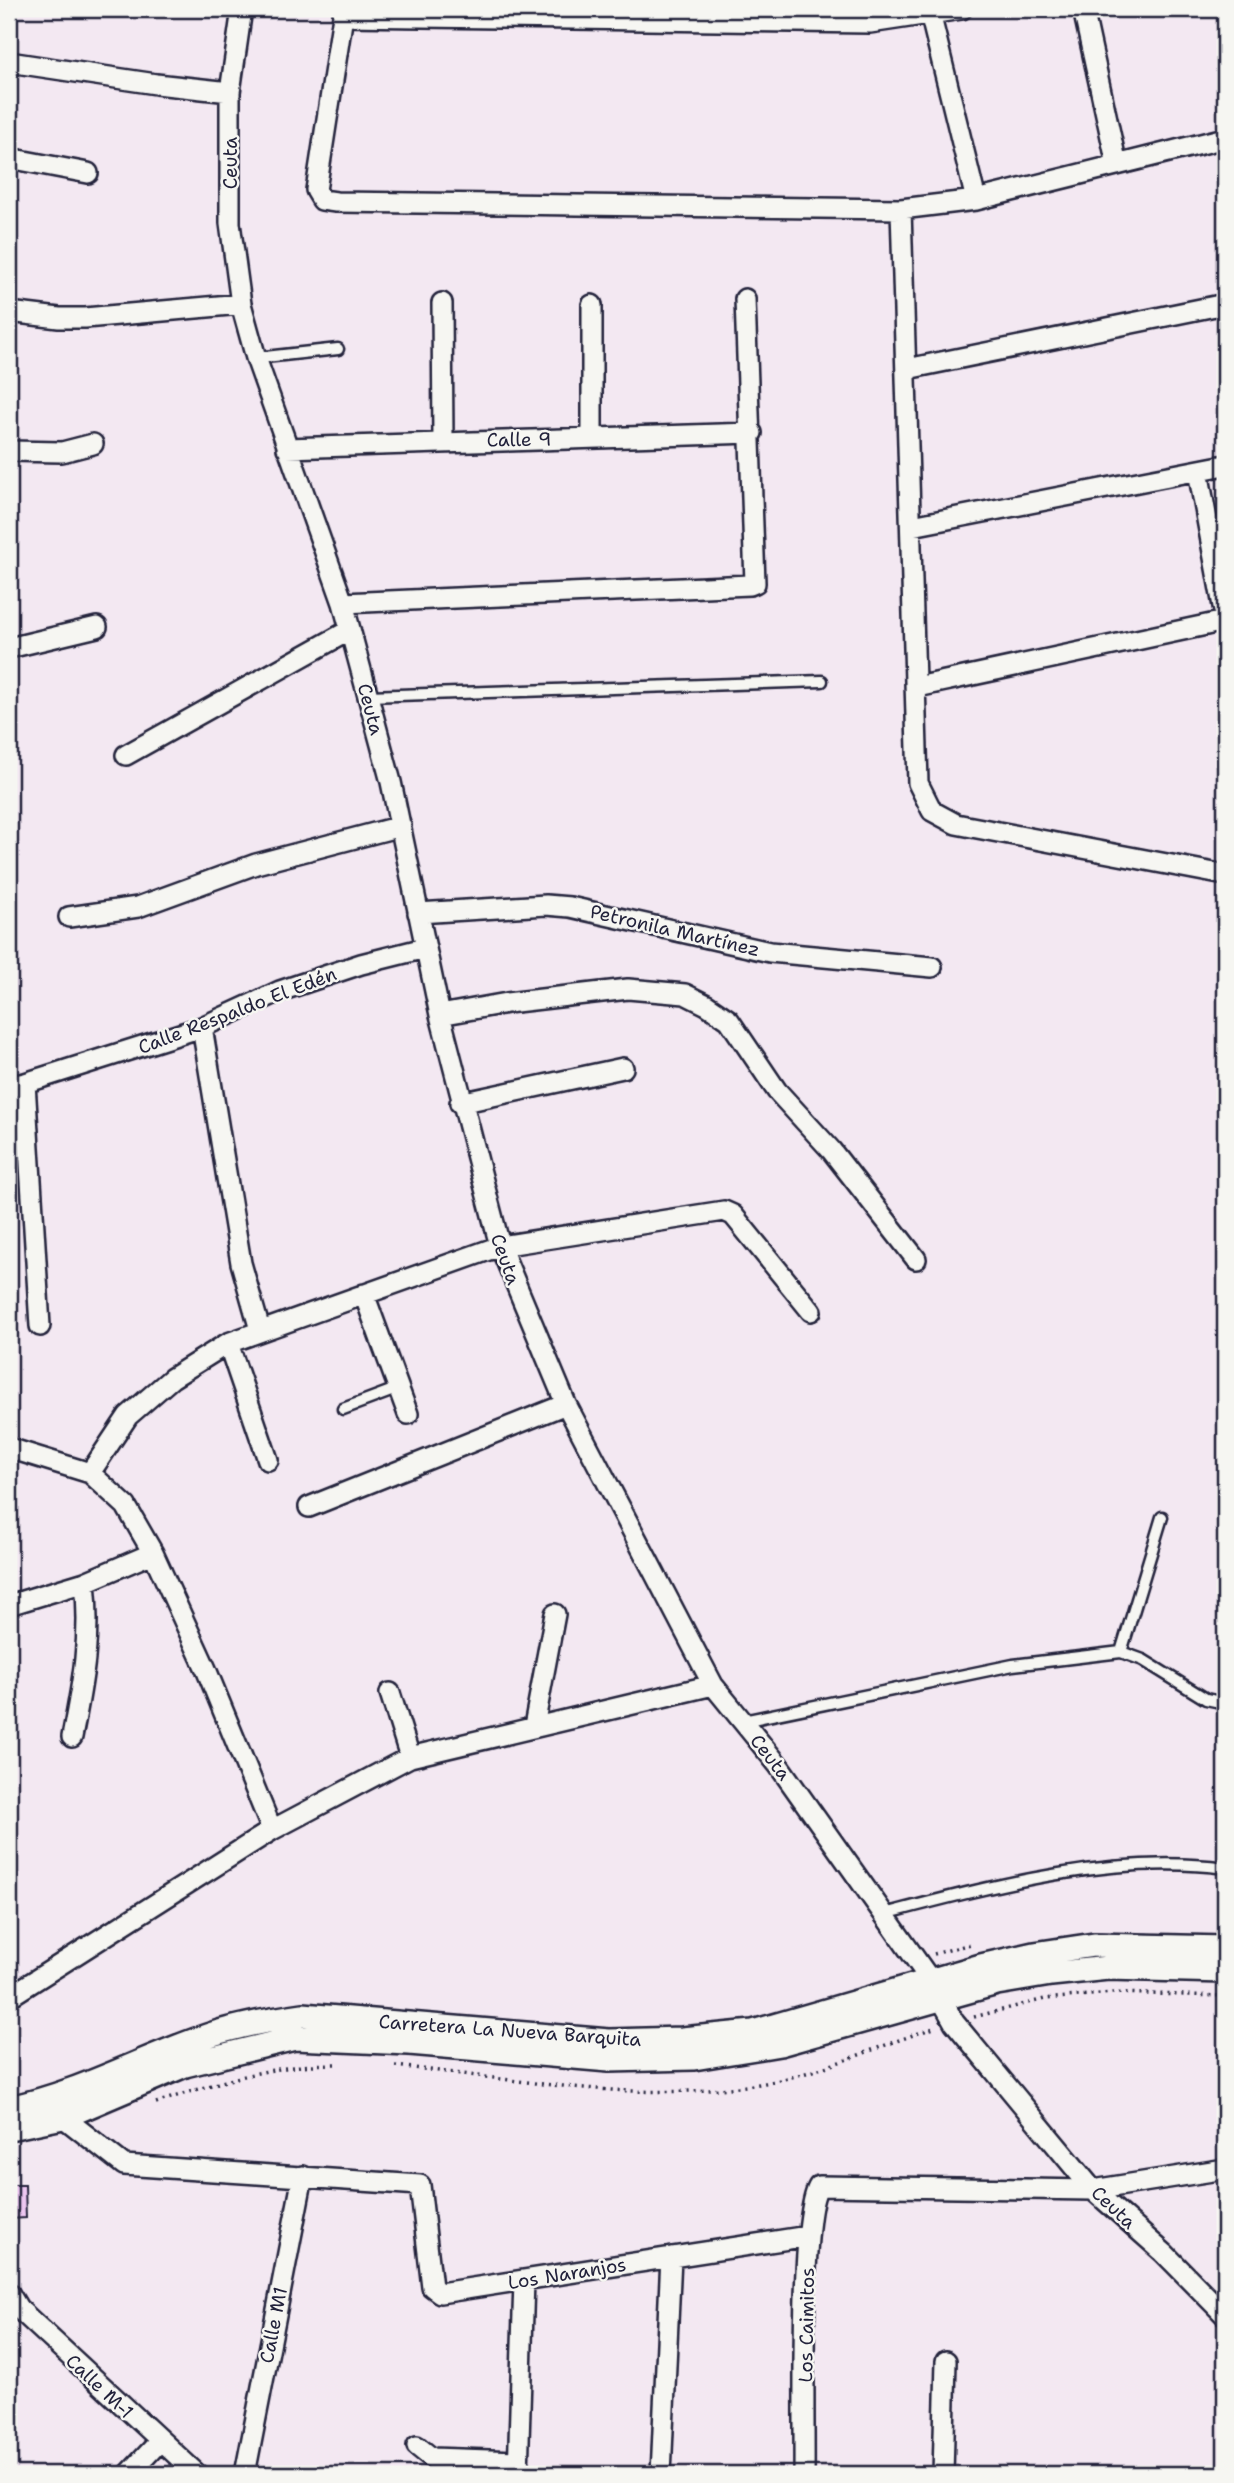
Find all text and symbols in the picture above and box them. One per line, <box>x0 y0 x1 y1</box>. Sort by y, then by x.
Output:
street label: Ceuta <box>218 137 243 189</box>
street label: Calle 9 <box>486 426 552 453</box>
street label: Ceuta <box>352 681 389 738</box>
street label: Petronila Martínez <box>588 899 762 962</box>
street label: Calle Respaldo El Edén <box>134 961 340 1060</box>
street label: Ceuta <box>485 1230 526 1288</box>
street label: Ceuta <box>745 1729 797 1786</box>
street label: Carretera La Nueva Barquita <box>378 2009 642 2052</box>
street label: Ceuta <box>1086 2180 1141 2234</box>
street label: Los Naranjos <box>506 2252 628 2295</box>
street label: Los Caimitos <box>793 2267 820 2383</box>
street label: Calle M1 <box>254 2285 293 2365</box>
street label: Calle M-1 <box>60 2349 139 2424</box>

